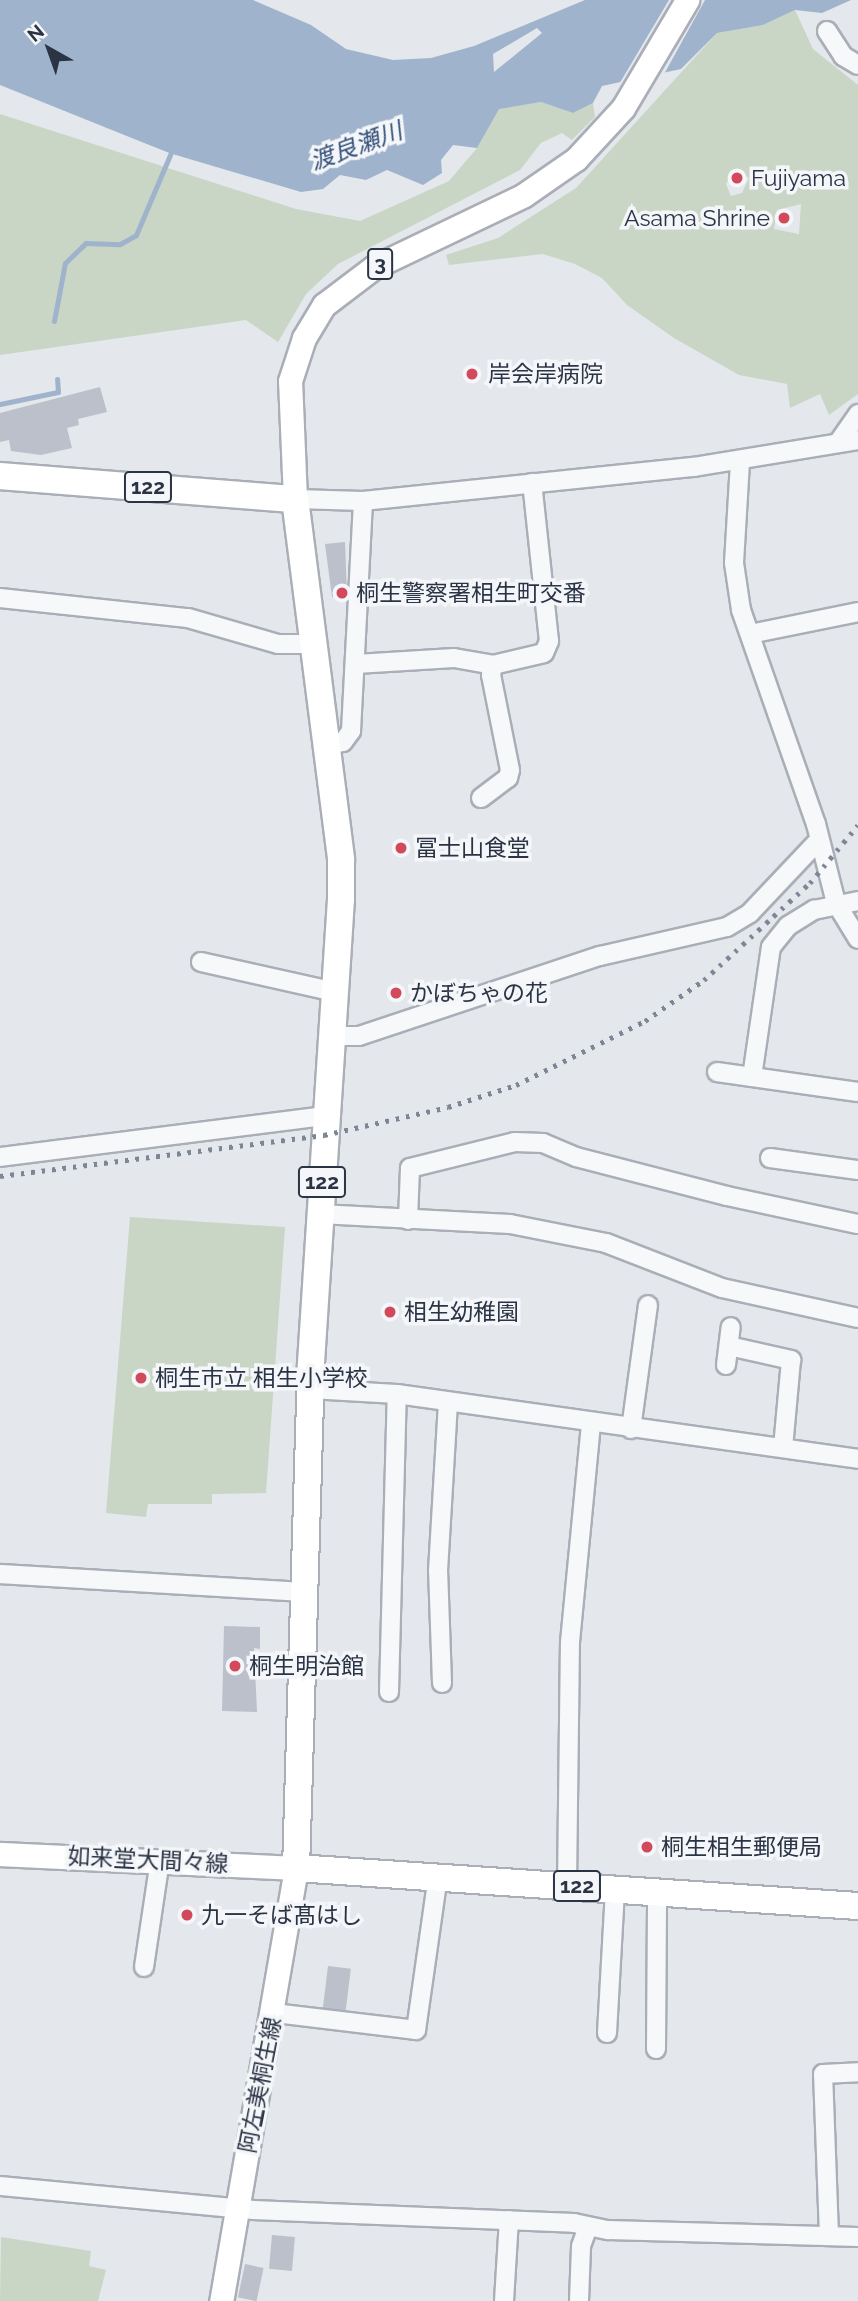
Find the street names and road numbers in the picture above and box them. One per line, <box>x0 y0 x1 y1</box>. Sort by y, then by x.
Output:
road number: 3 <box>366 246 394 282</box>
road number: 122 <box>124 470 172 504</box>
road number: 122 <box>298 1164 346 1200</box>
street label: 如来堂大間々線 <box>67 1842 229 1878</box>
road number: 122 <box>552 1868 602 1904</box>
street label: 阿左美桐生線 <box>233 2015 287 2155</box>

